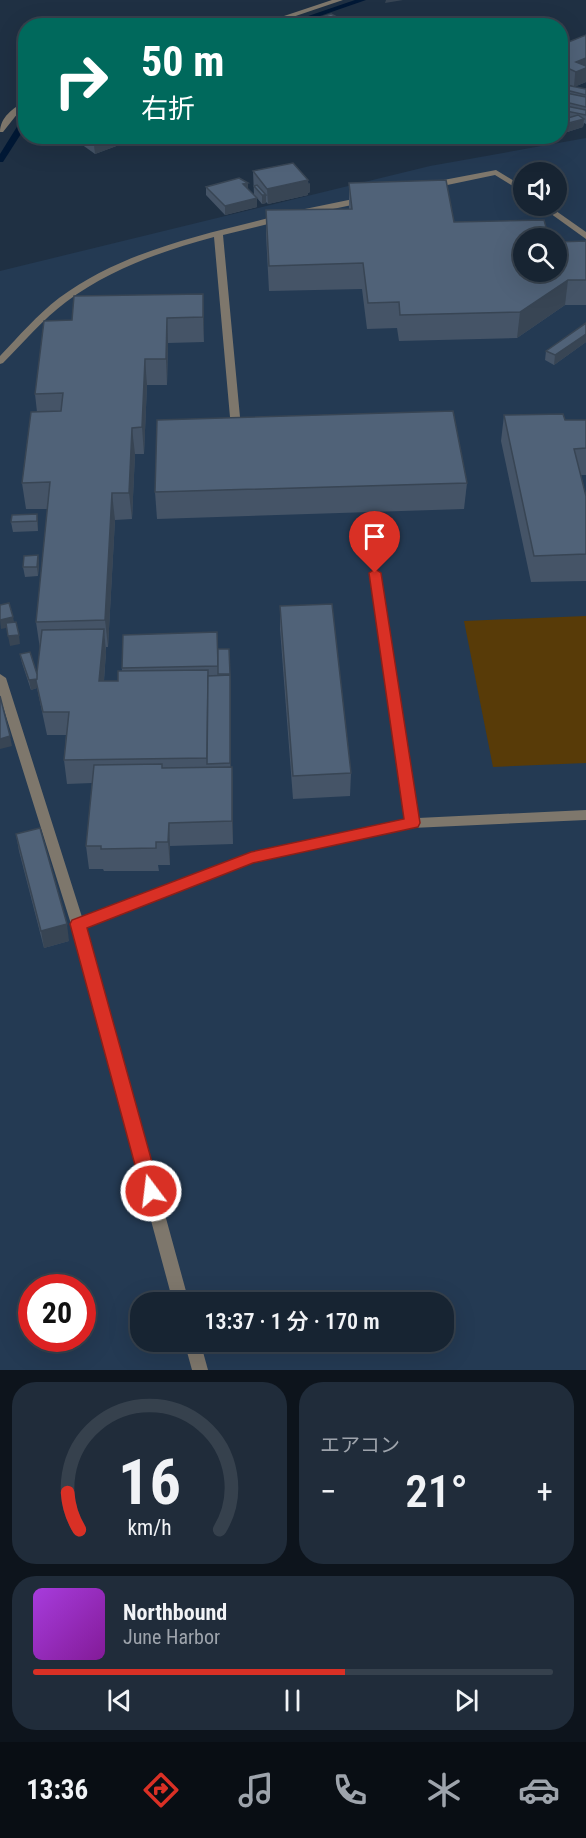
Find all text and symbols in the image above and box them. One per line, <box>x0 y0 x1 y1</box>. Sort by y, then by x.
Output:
text: 50 m <box>141 37 224 86</box>
icon: right <box>42 42 120 120</box>
text: 右折 <box>141 93 195 125</box>
map controls <box>513 162 567 282</box>
button: sound <box>513 162 567 216</box>
button: search <box>513 228 567 282</box>
pin <box>349 511 400 573</box>
icon: arrive <box>358 520 391 553</box>
position arrow <box>119 1159 183 1223</box>
speed limit sign: 20 <box>18 1274 96 1352</box>
text: 13:37 · 1 分 · 170 m <box>204 1309 380 1334</box>
text: エアコン <box>320 1433 400 1457</box>
text: 16 <box>118 1446 181 1519</box>
text: 21° <box>405 1465 468 1518</box>
text: − <box>320 1472 337 1511</box>
text: + <box>537 1472 553 1511</box>
text: km/h <box>127 1515 172 1540</box>
text: Northbound <box>123 1600 227 1625</box>
text: June Harbor <box>123 1625 220 1649</box>
icon: previous <box>103 1684 136 1717</box>
icon: pause <box>276 1684 309 1717</box>
icon: next <box>450 1684 483 1717</box>
icon: directions <box>140 1769 182 1811</box>
icon: music <box>235 1769 277 1811</box>
icon: phone <box>329 1769 371 1811</box>
icon: climate <box>423 1769 465 1811</box>
icon: car <box>518 1769 560 1811</box>
text: 13:36 <box>26 1774 88 1806</box>

